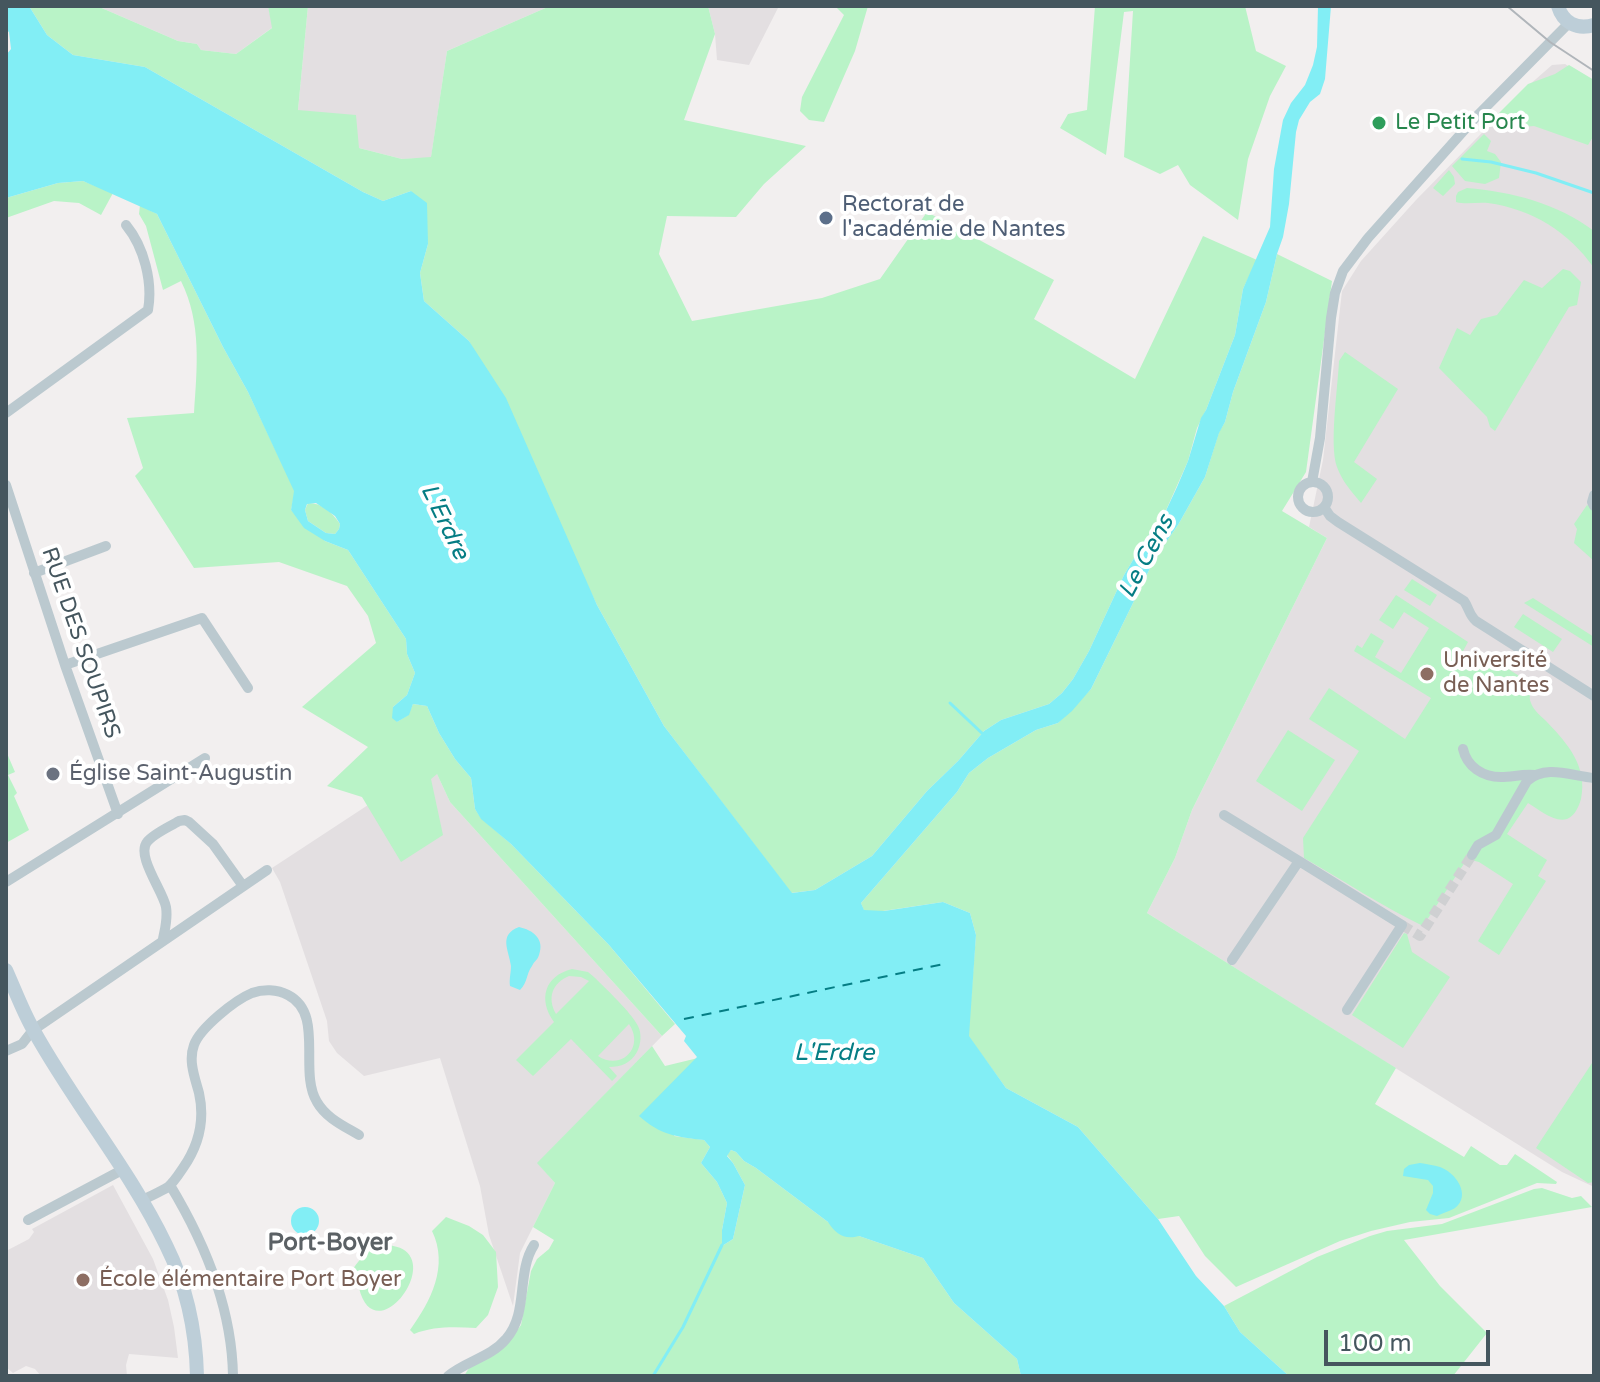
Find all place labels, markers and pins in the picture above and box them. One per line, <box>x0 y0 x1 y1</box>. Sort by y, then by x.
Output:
place label: Le Petit Port <box>1395 110 1525 136</box>
marker: Le Petit Port <box>1370 114 1388 132</box>
place label: Rectorat de l'académie de Nantes <box>842 192 1065 244</box>
marker: Rectorat de l'académie de Nantes <box>817 209 835 227</box>
place label: Université de Nantes <box>1443 648 1549 700</box>
marker: Université de Nantes <box>1418 665 1436 683</box>
place label: Église Saint-Augustin <box>69 761 292 787</box>
marker: Église Saint-Augustin <box>44 765 62 783</box>
place label: École élémentaire Port Boyer <box>99 1267 401 1293</box>
marker: École élémentaire Port Boyer <box>74 1271 92 1289</box>

